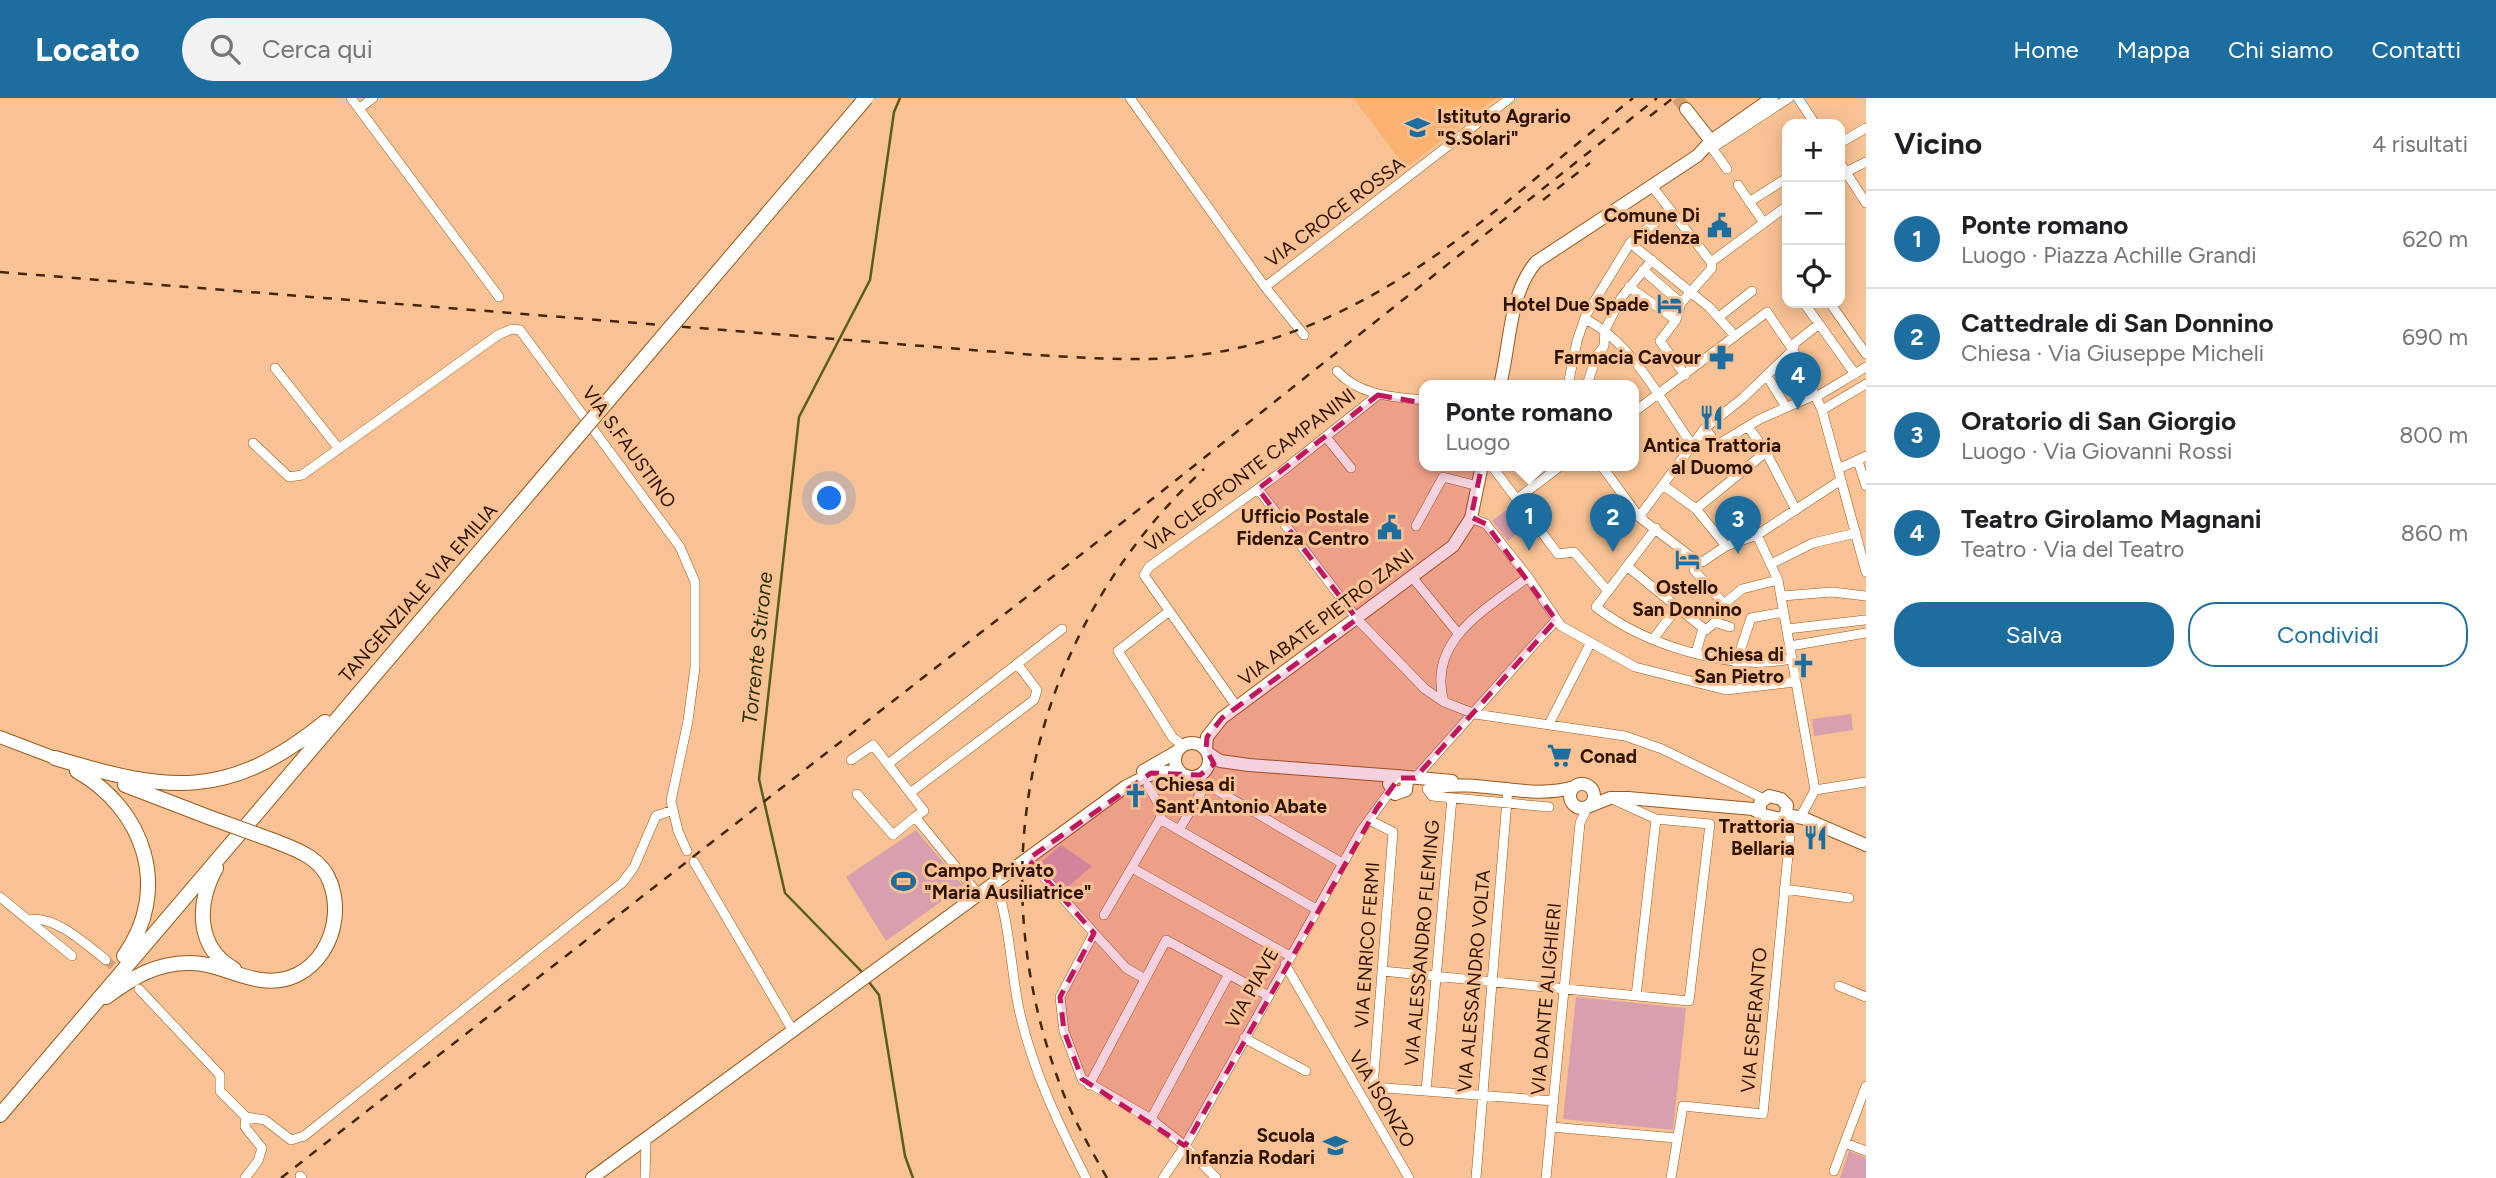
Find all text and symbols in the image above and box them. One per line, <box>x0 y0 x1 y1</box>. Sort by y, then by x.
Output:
search box <box>182 18 672 81</box>
text: Locato <box>35 30 140 69</box>
icon: search <box>206 30 244 68</box>
text: Cerca qui <box>262 33 373 65</box>
text: Home <box>2013 35 2079 64</box>
text: Mappa <box>2117 35 2190 64</box>
text: Chi siamo <box>2228 35 2333 64</box>
text: Contatti <box>2371 35 2461 64</box>
place label: Istituto Agrario "S.Solari" <box>1437 105 1571 150</box>
school or university icon: Istituto Agrario "S.Solari" <box>1403 113 1431 141</box>
map controls <box>1782 119 1845 308</box>
button: + <box>1782 119 1845 182</box>
text: Vicino <box>1894 125 1982 162</box>
text: 4 risultati <box>2372 130 2468 158</box>
street label: VIA CROCE ROSSA <box>1261 152 1409 272</box>
button: − <box>1782 182 1845 245</box>
place label: Comune Di Fidenza <box>1604 204 1700 249</box>
text: Ponte romano <box>1961 209 2128 241</box>
public building icon: Comune Di Fidenza <box>1706 212 1734 240</box>
text: 1 <box>1912 225 1922 253</box>
text: 620 m <box>2402 225 2468 253</box>
text: Luogo · Piazza Achille Grandi <box>1961 241 2257 269</box>
button: locate <box>1782 245 1845 308</box>
hotel icon: Hotel Due Spade <box>1655 290 1683 318</box>
place label: Hotel Due Spade <box>1502 293 1649 316</box>
text: Cattedrale di San Donnino <box>1961 307 2274 339</box>
text: 2 <box>1910 323 1924 351</box>
text: 690 m <box>2402 323 2468 351</box>
text: Chiesa · Via Giuseppe Micheli <box>1961 339 2264 367</box>
pharmacy icon: Farmacia Cavour <box>1707 343 1735 371</box>
place label: Farmacia Cavour <box>1554 346 1701 369</box>
pin: 4 <box>1775 352 1821 410</box>
popup <box>1419 380 1639 471</box>
street label: VIA S.FAUSTINO <box>577 382 681 512</box>
street label: VIA CLEOFONTE CAMPANINI <box>1140 383 1360 557</box>
text: Ponte romano <box>1445 396 1613 428</box>
restaurant icon: Antica Trattoria al Duomo <box>1698 403 1726 431</box>
text: Oratorio di San Giorgio <box>1961 405 2236 437</box>
text: 3 <box>1911 421 1923 449</box>
text: 800 m <box>2399 421 2468 449</box>
text: Luogo <box>1445 428 1510 456</box>
place label: Antica Trattoria al Duomo <box>1643 434 1781 479</box>
text: Luogo · Via Giovanni Rossi <box>1961 437 2232 465</box>
your location <box>812 481 846 515</box>
pin: 1 <box>1506 493 1552 551</box>
pin: 2 <box>1590 494 1636 552</box>
pin: 3 <box>1715 496 1761 554</box>
street label: TANGENZIALE VIA EMILIA <box>334 499 502 687</box>
text: Teatro Girolamo Magnani <box>1961 503 2262 535</box>
place label: Ufficio Postale Fidenza Centro <box>1236 505 1369 550</box>
public building icon: Ufficio Postale Fidenza Centro <box>1375 513 1403 541</box>
text: 4 <box>1910 519 1924 547</box>
text: 860 m <box>2401 519 2468 547</box>
text: Teatro · Via del Teatro <box>1961 535 2184 563</box>
street label: VIA ABATE PIETRO ZANI <box>1234 544 1418 690</box>
hotel icon: Ostello San Donnino <box>1673 545 1701 573</box>
water label: Torrente Stirone <box>737 570 777 725</box>
place label: Ostello San Donnino <box>1632 576 1742 621</box>
button: Salva <box>1894 602 2174 667</box>
button: Condividi <box>2188 602 2468 667</box>
place label: Chiesa di San Pietro <box>1694 643 1784 688</box>
church icon: Chiesa di San Pietro <box>1790 651 1818 679</box>
supermarket icon: Conad <box>1546 742 1574 770</box>
place label: Conad <box>1580 745 1637 768</box>
place label: Chiesa di Sant'Antonio Abate <box>1155 773 1327 818</box>
church icon: Chiesa di Sant'Antonio Abate <box>1121 781 1149 809</box>
place label: Trattoria Bellaria <box>1719 815 1795 860</box>
street label: VIA ALESSANDRO FLEMING <box>1400 819 1444 1067</box>
restaurant icon: Trattoria Bellaria <box>1801 823 1829 851</box>
place label: Campo Privato "Maria Ausiliatrice" <box>924 859 1092 904</box>
street label: VIA ENRICO FERMI <box>1350 861 1384 1029</box>
sports icon: Campo Privato "Maria Ausiliatrice" <box>890 867 918 895</box>
street label: VIA ALESSANDRO VOLTA <box>1453 869 1495 1093</box>
street label: VIA DANTE ALIGHIERI <box>1526 902 1566 1096</box>
street label: VIA PIAVE <box>1220 944 1284 1032</box>
street label: VIA ESPERANTO <box>1736 946 1772 1094</box>
street label: VIA ISONZO <box>1344 1046 1420 1152</box>
place label: Scuola Infanzia Rodari <box>1185 1124 1315 1169</box>
school or university icon: Scuola Infanzia Rodari <box>1321 1132 1349 1160</box>

